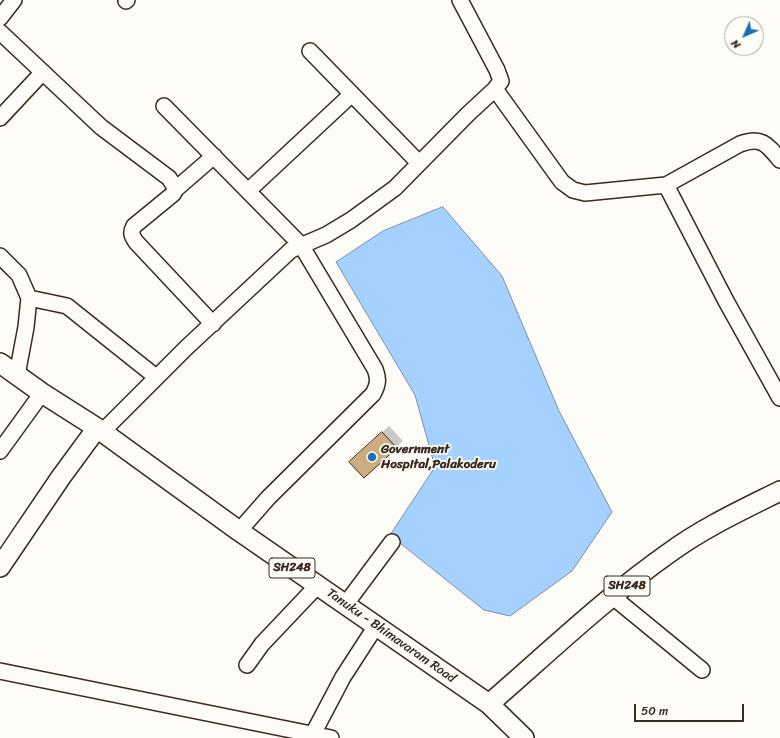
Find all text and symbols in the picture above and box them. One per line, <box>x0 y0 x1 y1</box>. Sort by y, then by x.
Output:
north arrow <box>724 16 764 56</box>
text: N <box>726 35 745 54</box>
place label: Government Hospital,Palakoderu <box>381 442 496 473</box>
marker: Government Hospital,Palakoderu <box>366 451 378 463</box>
road number: SH248 <box>269 558 315 578</box>
road number: SH248 <box>604 576 650 596</box>
street label: Tanuku - Bhimavaram Road <box>323 585 459 687</box>
scale bar <box>636 696 746 722</box>
text: 50 m <box>641 700 668 722</box>

